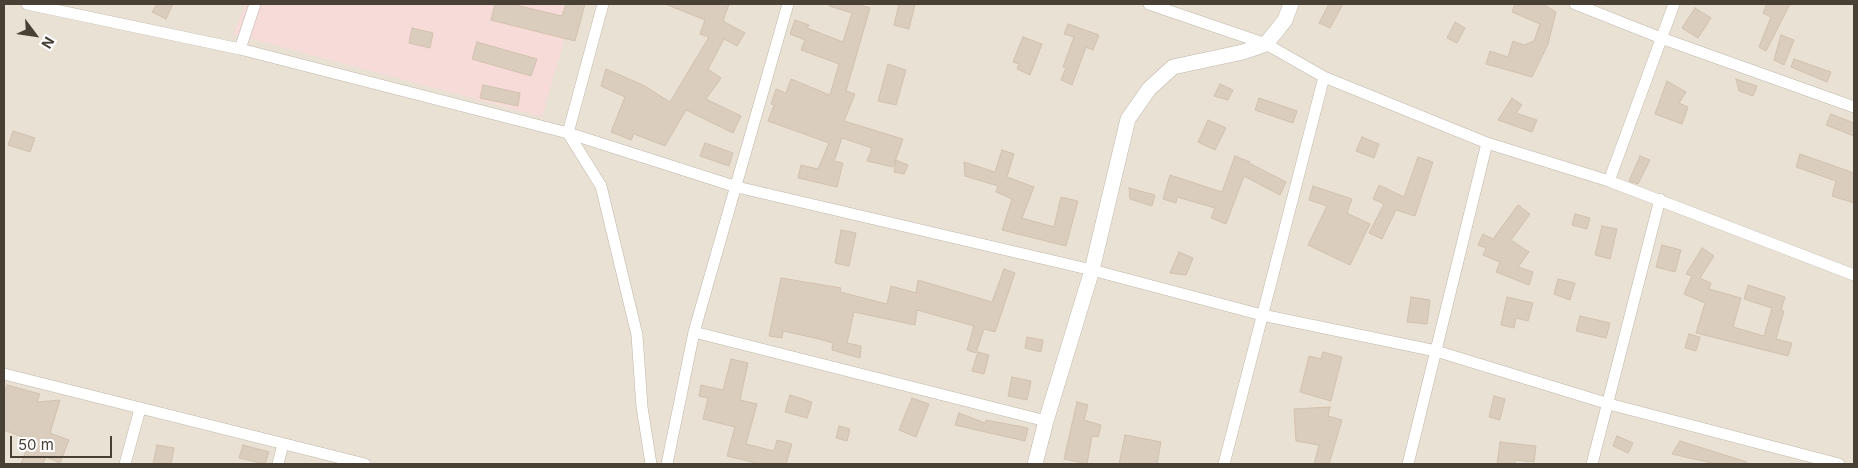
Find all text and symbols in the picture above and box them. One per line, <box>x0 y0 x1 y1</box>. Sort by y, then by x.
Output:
north arrow <box>10 10 60 60</box>
text: N <box>38 34 58 52</box>
scale bar <box>12 426 115 458</box>
text: 50 m <box>18 435 54 454</box>

